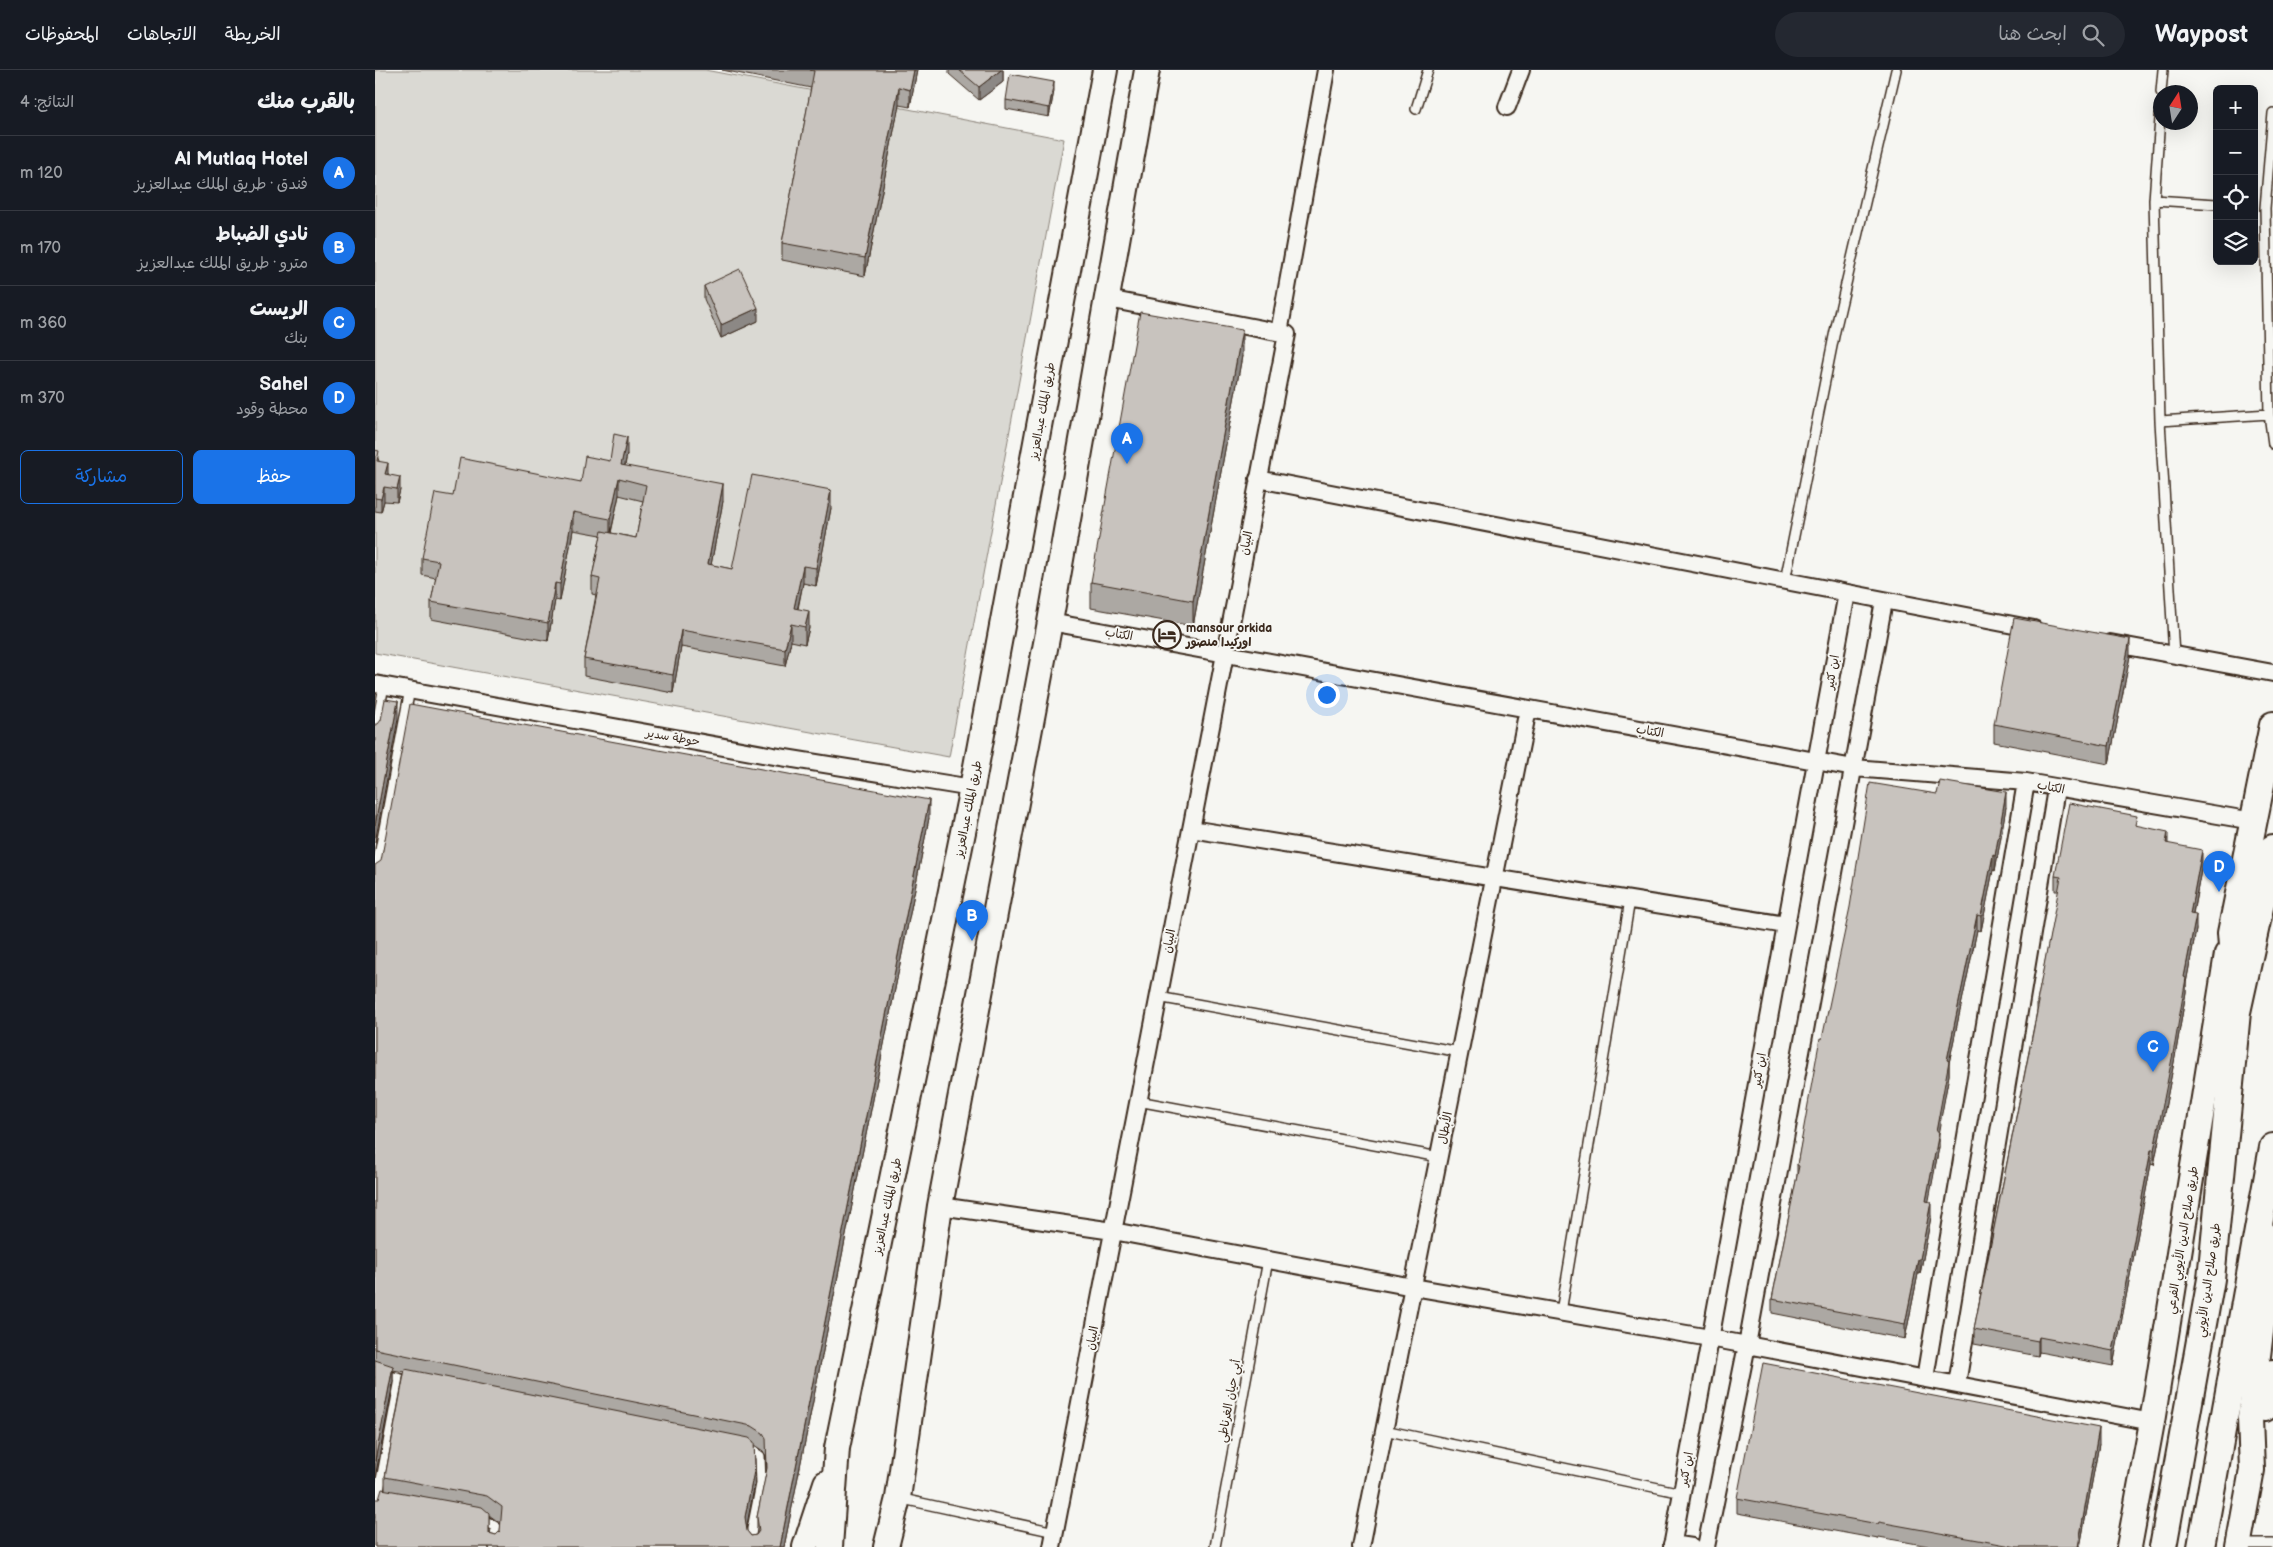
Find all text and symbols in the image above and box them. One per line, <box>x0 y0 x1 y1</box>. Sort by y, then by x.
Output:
search box <box>1775 12 2125 57</box>
text: Waypost <box>2155 20 2248 49</box>
icon: search <box>2079 21 2107 49</box>
text: ابحث هنا <box>1998 23 2067 46</box>
text: المحفوظات <box>25 24 99 45</box>
text: الاتجاهات <box>127 24 197 45</box>
text: الخريطة <box>225 24 281 45</box>
north arrow <box>2153 85 2198 130</box>
map controls <box>2213 85 2258 265</box>
button: + <box>2213 85 2258 130</box>
text: بالقرب منك <box>257 89 355 114</box>
text: النتائج: 4 <box>20 93 74 112</box>
button: − <box>2213 130 2258 175</box>
text: Al Mutlaq Hotel <box>175 148 308 171</box>
text: 120 m <box>20 164 63 183</box>
text: A <box>334 164 344 183</box>
text: فندق · طريق الملك عبدالعزيز <box>135 175 308 194</box>
button: locate <box>2213 175 2258 220</box>
button: layers <box>2213 220 2258 265</box>
text: نادي الضباط <box>216 223 308 246</box>
text: 170 m <box>20 239 61 258</box>
text: B <box>333 239 345 258</box>
text: مترو · طريق الملك عبدالعزيز <box>138 254 308 273</box>
text: الريست <box>250 298 308 321</box>
text: 360 m <box>20 314 67 333</box>
text: C <box>333 314 345 333</box>
text: بنك <box>284 329 308 348</box>
street label: طريق الملك عبدالعزيز <box>1026 361 1058 462</box>
text: Sahel <box>259 373 308 396</box>
text: 370 m <box>20 389 65 408</box>
text: D <box>333 389 345 408</box>
text: محطة وقود <box>236 400 308 419</box>
pin: A <box>1111 423 1143 464</box>
button: مشاركة <box>20 450 183 504</box>
button: حفظ <box>193 450 355 504</box>
street label: البيان <box>1237 530 1256 557</box>
hotel icon: mansour orkida اوركيدا منصور <box>1152 620 1182 650</box>
place label: mansour orkida اوركيدا منصور <box>1185 621 1272 650</box>
street label: الكتاب <box>1104 625 1134 644</box>
street label: ابن كثير <box>1822 654 1843 692</box>
your location <box>1314 682 1340 708</box>
street label: الكتاب <box>1635 722 1665 741</box>
street label: حوطة سدير <box>644 725 701 750</box>
street label: طريق الملك عبدالعزيز <box>952 759 985 860</box>
street label: الكتاب <box>2036 777 2066 798</box>
pin: D <box>2203 851 2235 892</box>
pin: B <box>956 900 988 941</box>
street label: البيان <box>1160 928 1179 955</box>
pin: C <box>2137 1031 2169 1072</box>
street label: ابن كثير <box>1749 1052 1770 1090</box>
street label: الأبطال <box>1434 1110 1456 1146</box>
street label: طريق الملك عبدالعزيز <box>870 1156 905 1257</box>
street label: طريق صلاح الدين الأيوبي الفرعي <box>2162 1165 2205 1316</box>
street label: طريق صلاح الدين الأيوبي <box>2192 1222 2227 1339</box>
street label: البيان <box>1083 1325 1102 1352</box>
street label: أبي حيان الغرناطي <box>1215 1358 1247 1444</box>
street label: ابن كثير <box>1676 1451 1697 1489</box>

